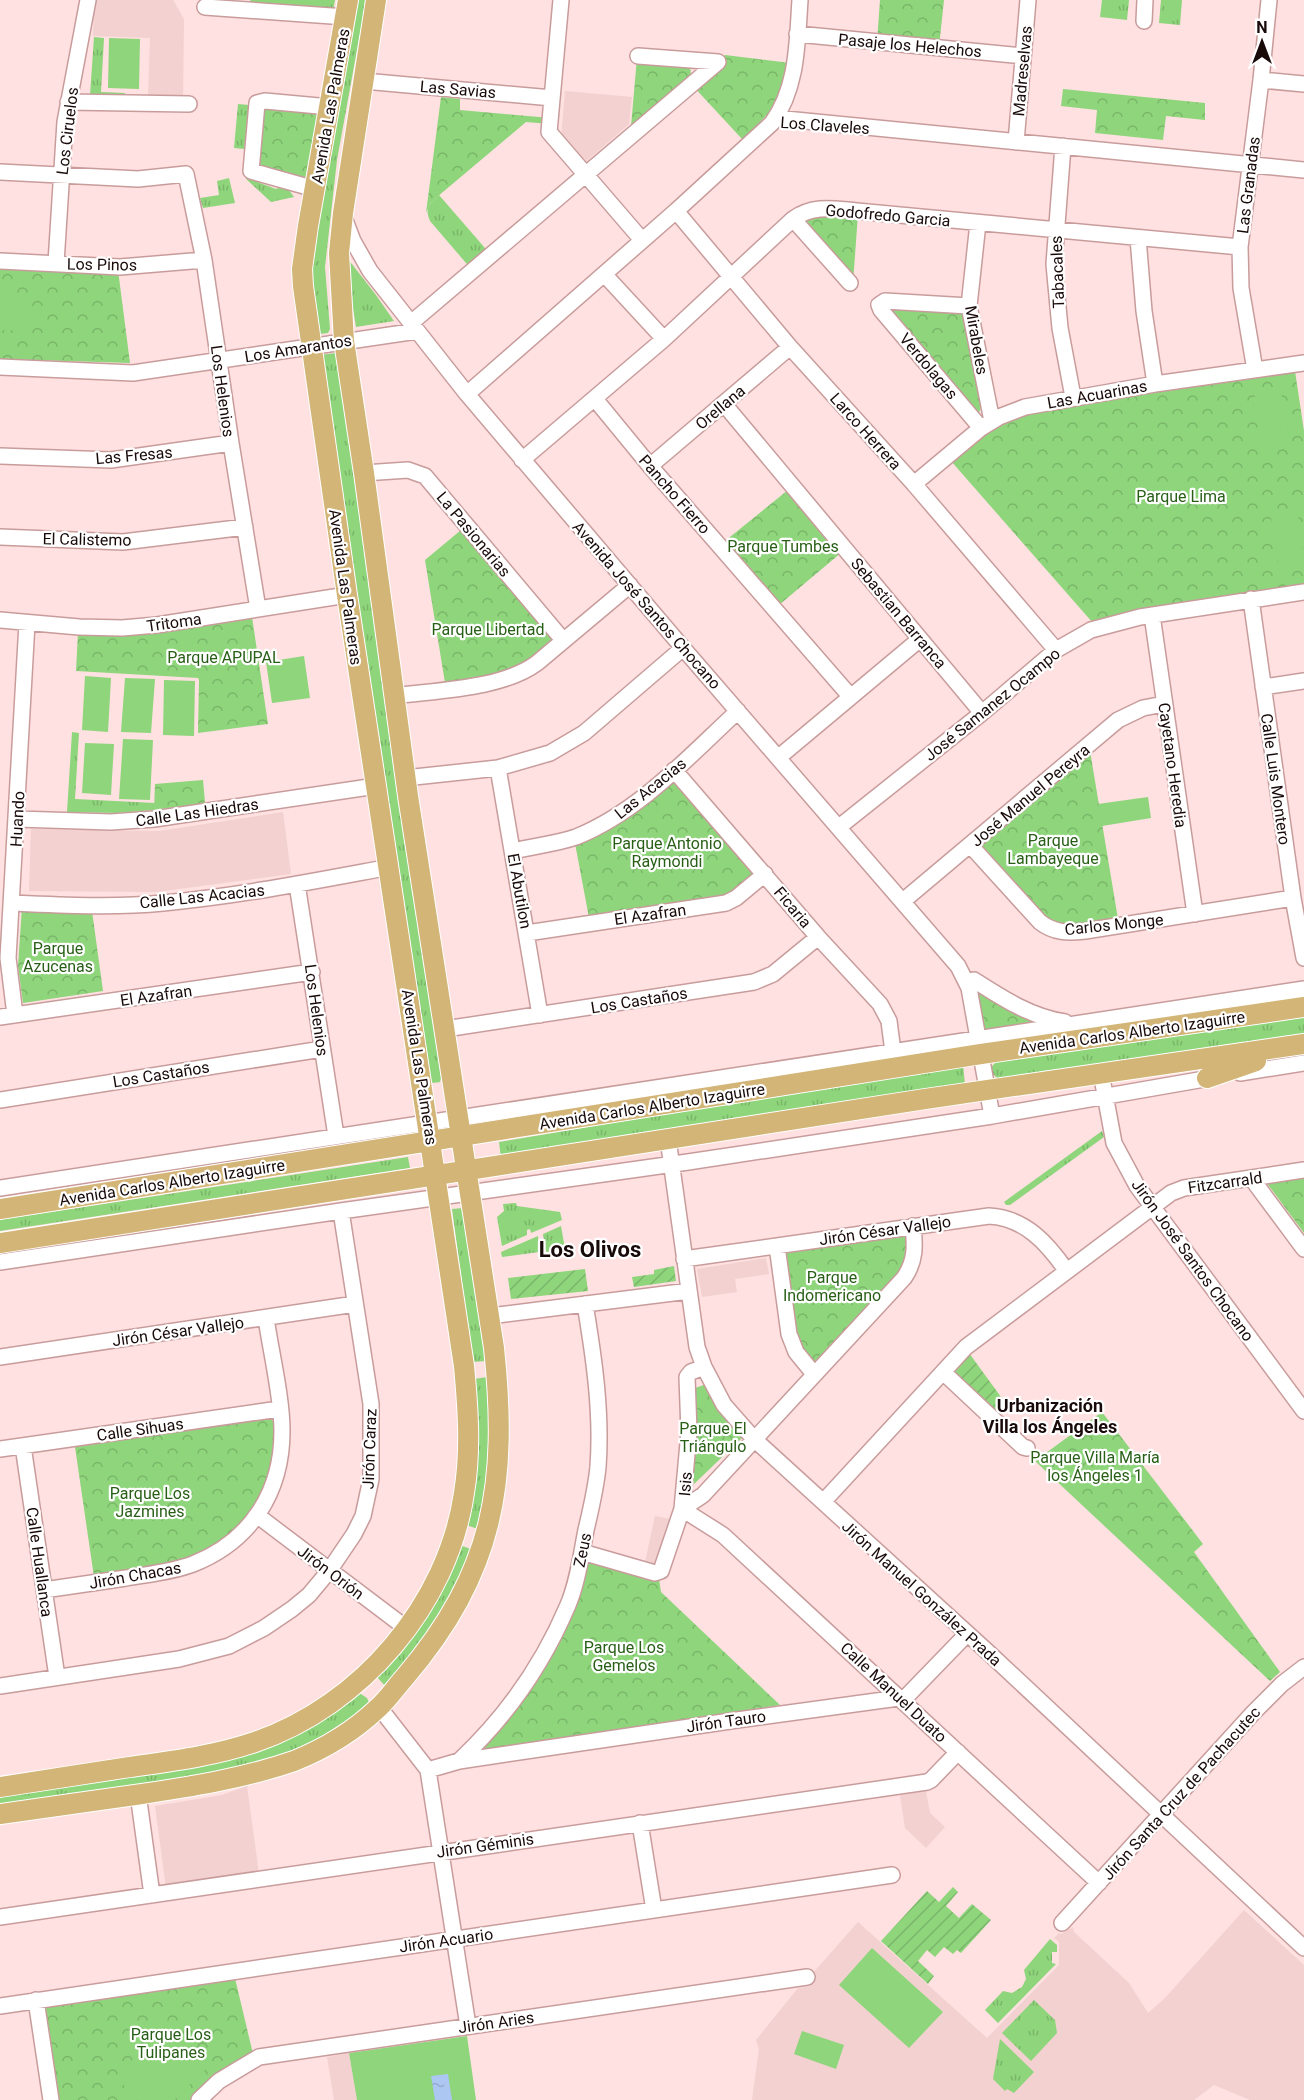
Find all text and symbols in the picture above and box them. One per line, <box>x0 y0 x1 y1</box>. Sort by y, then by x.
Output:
north arrow <box>1232 12 1292 72</box>
text: N <box>1256 18 1268 37</box>
street label: Madreselvas <box>1009 25 1036 117</box>
street label: Avenida Las Palmeras <box>307 27 354 185</box>
street label: Pasaje los Helechos <box>837 30 983 61</box>
street label: Las Savias <box>419 77 497 102</box>
street label: Los Ciruelos <box>53 86 82 176</box>
street label: Los Claveles <box>780 113 870 138</box>
street label: Las Granadas <box>1233 135 1264 235</box>
street label: Godofredo Garcia <box>825 201 951 230</box>
street label: Tabacales <box>1047 235 1068 309</box>
street label: Los Pinos <box>67 254 137 275</box>
street label: Mirabeles <box>961 304 992 376</box>
street label: Verdolagas <box>896 329 962 403</box>
street label: Los Amarantos <box>243 331 353 366</box>
street label: Los Helenios <box>207 344 238 438</box>
street label: Las Acuarinas <box>1046 376 1148 413</box>
street label: Orellana <box>692 381 749 434</box>
street label: Larco Herrera <box>826 389 905 474</box>
street label: Las Fresas <box>95 443 173 468</box>
street label: Pancho Fierro <box>635 451 714 538</box>
park label: Parque Lima <box>1136 487 1226 506</box>
street label: La Pasionarias <box>433 488 515 581</box>
street label: Avenida Las Palmeras <box>325 508 366 666</box>
street label: Avenida José Santos Chocano <box>569 518 725 693</box>
street label: El Calistemo <box>42 529 132 550</box>
park label: Parque Tumbes <box>727 537 839 556</box>
street label: Sebastian Barranca <box>847 554 950 672</box>
street label: Tritoma <box>145 609 203 636</box>
park label: Parque Libertad <box>431 620 545 639</box>
street label: José Samanez Ocampo <box>921 644 1064 765</box>
park label: Parque APUPAL <box>167 648 281 667</box>
street label: Cayetano Heredia <box>1154 701 1191 829</box>
street label: Calle Luis Montero <box>1257 712 1294 846</box>
street label: José Manuel Pereyra <box>967 740 1093 851</box>
street label: Las Acacias <box>611 754 690 823</box>
street label: Huando <box>7 791 28 847</box>
street label: Calle Las Hiedras <box>134 794 260 831</box>
park label: Parque Lambayeque <box>1007 831 1099 868</box>
park label: Parque Antonio Raymondi <box>612 834 722 871</box>
street label: El Abutilon <box>504 852 535 930</box>
street label: Calle Las Acacias <box>139 880 266 913</box>
street label: Ficaria <box>770 883 815 932</box>
street label: El Azafran <box>613 900 687 929</box>
street label: Carlos Monge <box>1064 910 1164 939</box>
park label: Parque Azucenas <box>23 939 93 976</box>
street label: Los Helenios <box>301 963 332 1057</box>
street label: El Azafran <box>119 981 193 1010</box>
street label: Los Castaños <box>589 983 689 1018</box>
street label: Avenida Las Palmeras <box>398 988 441 1146</box>
street label: Avenida Carlos Alberto Izaguirre <box>1018 1007 1246 1058</box>
street label: Los Castaños <box>111 1057 211 1092</box>
street label: Avenida Carlos Alberto Izaguirre <box>538 1079 766 1134</box>
street label: Avenida Carlos Alberto Izaguirre <box>58 1155 286 1210</box>
street label: Fitzcarrald <box>1187 1168 1264 1197</box>
street label: Jirón José Santos Chocano <box>1127 1176 1258 1345</box>
street label: Jirón César Vallejo <box>818 1212 952 1249</box>
district label: Los Olivos <box>539 1237 641 1262</box>
park label: Parque Indomericano <box>783 1268 881 1305</box>
street label: Jirón César Vallejo <box>111 1313 245 1350</box>
district label: Urbanización Villa los Ángeles <box>983 1395 1117 1437</box>
street label: Jirón Caraz <box>359 1408 380 1490</box>
street label: Calle Sihuas <box>96 1414 185 1445</box>
park label: Parque El Triángulo <box>679 1419 747 1456</box>
park label: Parque Villa María los Ángeles 1 <box>1030 1448 1160 1485</box>
street label: Isis <box>675 1471 696 1497</box>
park label: Parque Los Jazmines <box>110 1484 190 1521</box>
street label: Calle Huallanca <box>22 1506 57 1618</box>
street label: Jirón Manuel González Prada <box>838 1517 1005 1670</box>
street label: Zeus <box>570 1531 595 1569</box>
street label: Jirón Orión <box>294 1541 368 1604</box>
street label: Jirón Chacas <box>88 1558 183 1593</box>
park label: Parque Los Gemelos <box>584 1638 664 1675</box>
street label: Calle Manuel Duato <box>837 1638 951 1746</box>
street label: Jirón Santa Cruz de Pachacutec <box>1098 1703 1264 1884</box>
street label: Jirón Tauro <box>685 1707 767 1736</box>
street label: Jirón Géminis <box>435 1829 535 1862</box>
street label: Jirón Acuario <box>398 1924 494 1956</box>
street label: Jirón Aries <box>457 2008 535 2037</box>
park label: Parque Los Tulipanes <box>131 2025 211 2062</box>

